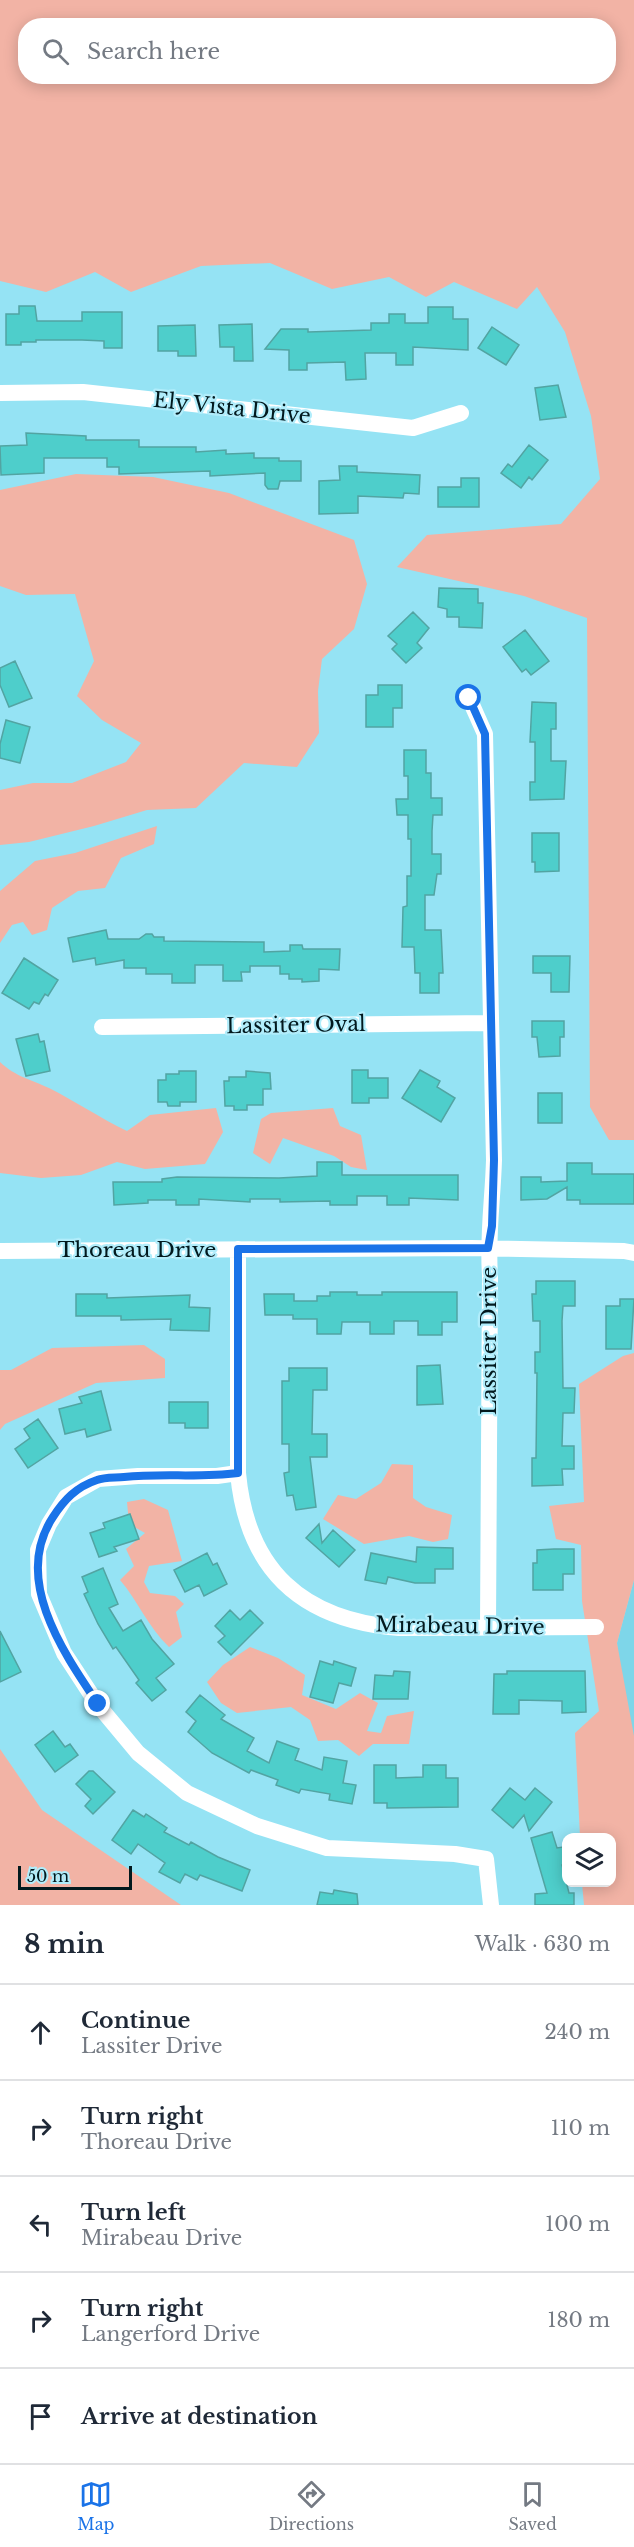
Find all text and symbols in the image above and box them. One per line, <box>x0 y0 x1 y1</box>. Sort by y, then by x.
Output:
search box <box>18 18 616 84</box>
icon: search <box>39 35 72 68</box>
text: Search here <box>87 38 220 65</box>
street label: Ely Vista Drive <box>152 387 312 429</box>
route start <box>455 684 481 710</box>
street label: Lassiter Oval <box>226 1011 366 1039</box>
street label: Thoreau Drive <box>58 1237 216 1263</box>
street label: Lassiter Drive <box>476 1267 502 1415</box>
street label: Mirabeau Drive <box>375 1612 545 1640</box>
route end <box>84 1690 110 1716</box>
map controls <box>562 1833 616 1887</box>
button: layers <box>562 1833 616 1887</box>
scale bar <box>18 1863 132 1890</box>
text: 50 m <box>27 1866 69 1886</box>
text: 8 min <box>24 1928 104 1960</box>
text: Walk · 630 m <box>475 1932 610 1956</box>
text: Continue <box>81 2007 190 2034</box>
icon: ahead <box>24 2016 57 2049</box>
text: 240 m <box>545 2020 610 2044</box>
text: Lassiter Drive <box>81 2034 223 2058</box>
text: Turn right <box>81 2103 203 2130</box>
icon: right <box>24 2112 57 2145</box>
text: 110 m <box>551 2116 610 2140</box>
text: Thoreau Drive <box>81 2130 232 2154</box>
text: Turn left <box>81 2199 186 2226</box>
icon: left <box>24 2208 57 2241</box>
text: 100 m <box>545 2212 610 2236</box>
text: Mirabeau Drive <box>81 2226 242 2250</box>
text: Turn right <box>81 2295 203 2322</box>
icon: right <box>24 2304 57 2337</box>
text: 180 m <box>547 2308 610 2332</box>
text: Langerford Drive <box>81 2322 260 2346</box>
icon: arrive <box>24 2400 57 2433</box>
text: Arrive at destination <box>81 2403 318 2430</box>
tab: Map <box>77 2478 114 2534</box>
tab: Directions <box>269 2478 354 2534</box>
tab: Saved <box>508 2478 557 2534</box>

